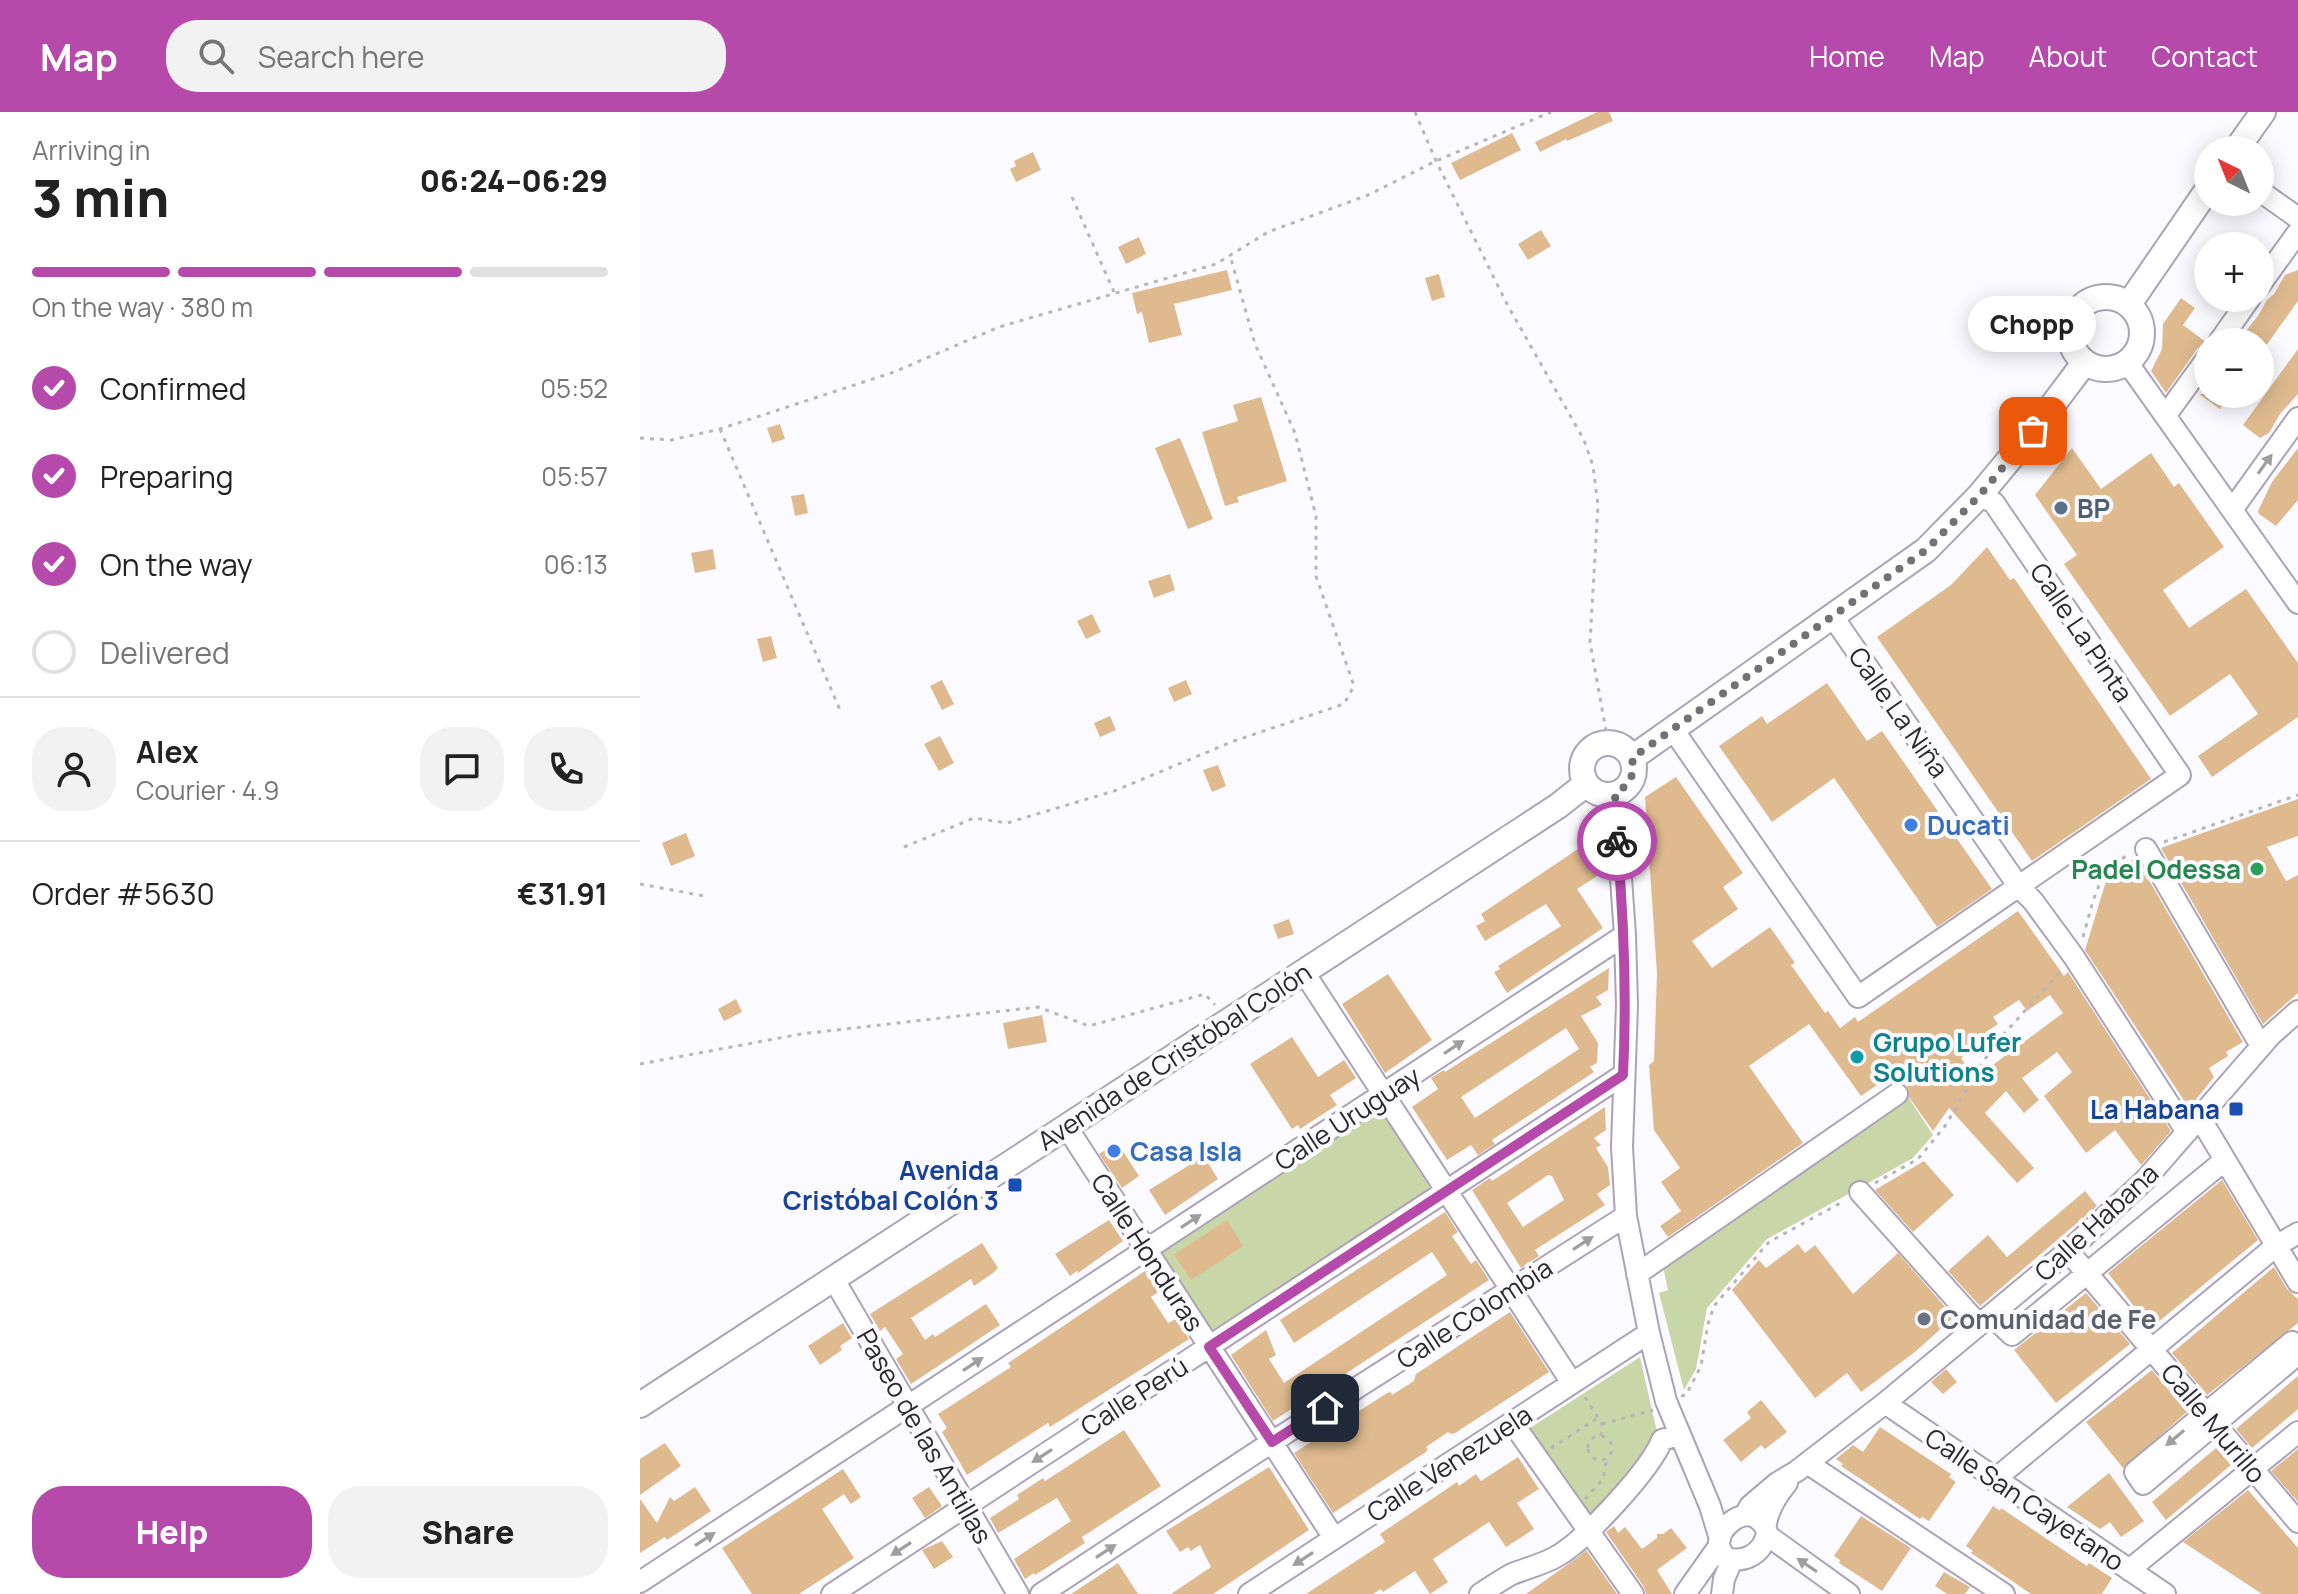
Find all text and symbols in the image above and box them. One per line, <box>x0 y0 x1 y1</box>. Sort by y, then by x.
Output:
search box <box>166 20 726 92</box>
text: Map <box>40 30 118 82</box>
icon: search <box>194 34 238 78</box>
text: Search here <box>258 36 425 77</box>
text: Home <box>1809 37 1885 75</box>
text: Map <box>1929 37 1985 75</box>
text: About <box>2029 37 2107 75</box>
text: Contact <box>2151 37 2258 75</box>
text: Arriving in <box>32 132 150 168</box>
north arrow <box>2194 136 2274 216</box>
map controls <box>2194 136 2274 408</box>
text: 06:24–06:29 <box>420 160 608 201</box>
text: 3 min <box>32 162 169 233</box>
button: + <box>2194 232 2274 312</box>
text: On the way · 380 m <box>32 289 253 325</box>
callout: Chopp <box>1969 295 2097 351</box>
text: Chopp <box>1990 306 2074 342</box>
button: − <box>2194 328 2274 408</box>
icon: check <box>32 366 76 410</box>
text: Confirmed <box>100 368 247 409</box>
text: 05:52 <box>540 370 608 406</box>
pin <box>1999 397 2067 465</box>
icon: bag <box>2011 409 2055 453</box>
one-way arrow <box>2257 453 2273 475</box>
icon: check <box>32 454 76 498</box>
text: Preparing <box>100 456 234 497</box>
text: 05:57 <box>541 458 608 494</box>
place label: BP <box>2077 490 2110 526</box>
marker: BP <box>2052 499 2070 517</box>
icon: check <box>32 542 76 586</box>
text: On the way <box>100 544 253 585</box>
text: 06:13 <box>544 546 608 582</box>
street label: Calle La Pinta <box>2022 555 2142 709</box>
text: Delivered <box>100 632 230 673</box>
street label: Calle La Niña <box>1841 639 1957 785</box>
button: person <box>32 727 116 811</box>
button: chat <box>420 727 504 811</box>
button: phone <box>524 727 608 811</box>
text: Alex <box>136 731 199 772</box>
text: Courier · 4.9 <box>136 772 279 808</box>
courier <box>1577 801 1657 881</box>
place label: Ducati <box>1927 807 2010 843</box>
marker: Ducati <box>1902 816 1920 834</box>
icon: bike <box>1595 819 1639 863</box>
place label: Padel Odessa <box>2071 851 2241 887</box>
marker: Padel Odessa <box>2248 860 2266 878</box>
text: Order #5630 <box>32 873 215 914</box>
text: €31.91 <box>517 873 608 914</box>
street label: Avenida de Cristóbal Colón <box>1030 954 1318 1158</box>
place label: Grupo Lufer Solutions <box>1873 1024 2021 1090</box>
one-way arrow <box>1444 1040 1465 1055</box>
marker: Grupo Lufer Solutions <box>1848 1048 1866 1066</box>
street label: Calle Uruguay <box>1267 1057 1427 1179</box>
place label: La Habana <box>2090 1091 2220 1127</box>
marker: La Habana <box>2227 1100 2245 1118</box>
place label: Casa Isla <box>1130 1133 1242 1169</box>
marker: Casa Isla <box>1105 1142 1123 1160</box>
place label: Avenida Cristóbal Colón 3 <box>783 1152 999 1218</box>
street label: Calle Habana <box>2026 1155 2166 1289</box>
street label: Calle Honduras <box>1083 1166 1213 1338</box>
marker: Avenida Cristóbal Colón 3 <box>1006 1176 1024 1194</box>
one-way arrow <box>1180 1214 1201 1229</box>
one-way arrow <box>1573 1236 1594 1251</box>
street label: Calle Colombia <box>1389 1249 1559 1377</box>
place label: Comunidad de Fe <box>1940 1301 2157 1337</box>
marker: Comunidad de Fe <box>1915 1310 1933 1328</box>
street label: Paseo de las Antillas <box>849 1322 1001 1550</box>
street label: Calle Perú <box>1073 1348 1195 1444</box>
street label: Calle Murillo <box>2153 1356 2275 1490</box>
one-way arrow <box>963 1357 984 1372</box>
pin <box>1291 1374 1359 1442</box>
icon: home <box>1303 1386 1347 1430</box>
street label: Calle Venezuela <box>1360 1396 1538 1530</box>
street label: Calle San Cayetano <box>1918 1419 2132 1579</box>
one-way arrow <box>2165 1430 2185 1446</box>
one-way arrow <box>1032 1448 1053 1463</box>
button: Help <box>32 1486 312 1578</box>
button: Share <box>328 1486 608 1578</box>
one-way arrow <box>695 1532 716 1547</box>
one-way arrow <box>890 1541 912 1555</box>
one-way arrow <box>1095 1544 1117 1559</box>
one-way arrow <box>1292 1551 1313 1566</box>
one-way arrow <box>1797 1558 1818 1573</box>

